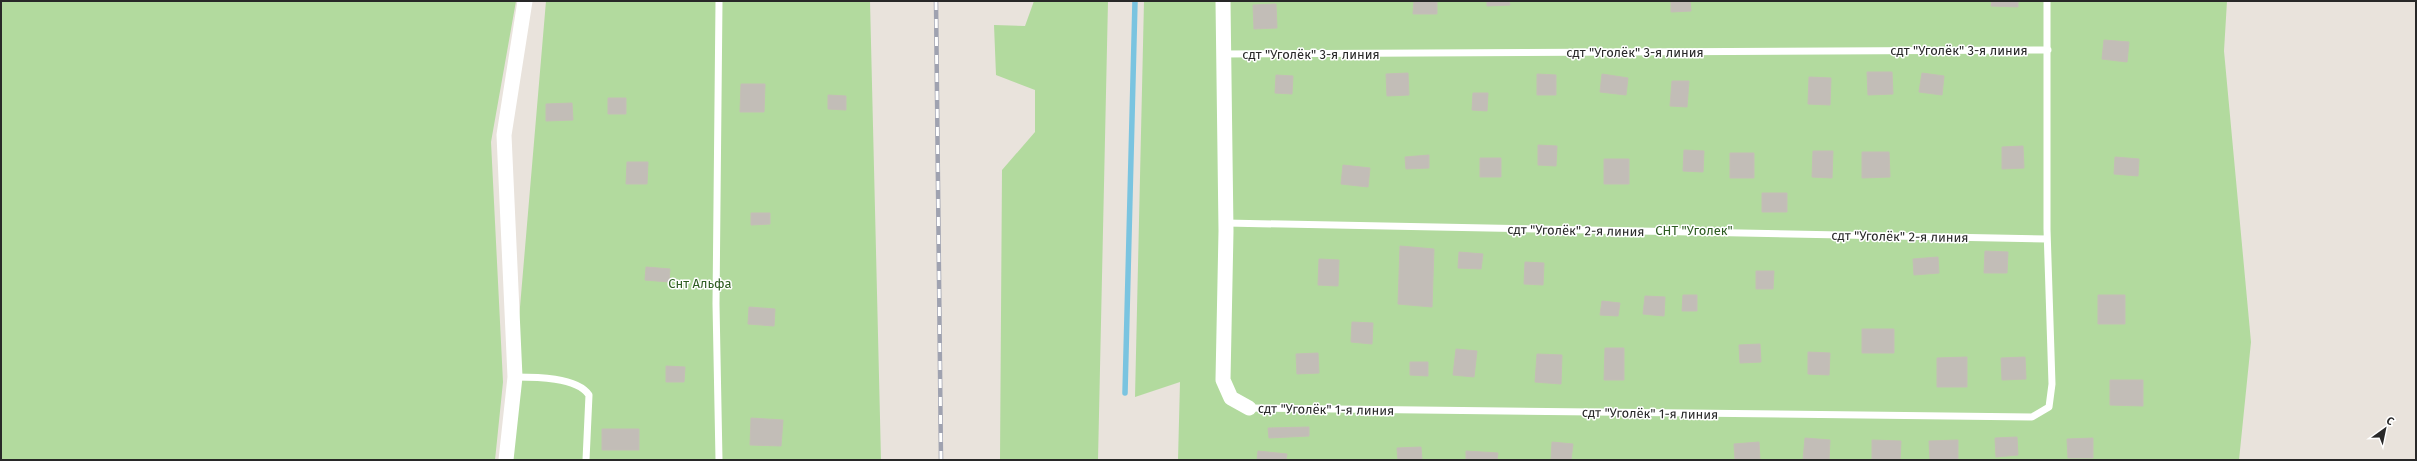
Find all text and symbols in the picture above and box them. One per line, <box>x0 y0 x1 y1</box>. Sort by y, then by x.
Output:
street label: сдт "Уголёк" 3-я линия <box>1890 43 2028 58</box>
street label: сдт "Уголёк" 3-я линия <box>1566 45 1704 60</box>
street label: сдт "Уголёк" 3-я линия <box>1242 47 1380 62</box>
street label: сдт "Уголёк" 2-я линия <box>1507 222 1645 239</box>
park label: СНТ "Уголек" <box>1655 223 1733 238</box>
street label: сдт "Уголёк" 2-я линия <box>1831 228 1969 245</box>
park label: Снт Альфа <box>668 276 732 291</box>
street label: сдт "Уголёк" 1-я линия <box>1258 401 1394 418</box>
street label: сдт "Уголёк" 1-я линия <box>1582 405 1718 422</box>
north arrow <box>2365 409 2405 449</box>
text: С <box>2384 414 2397 429</box>

